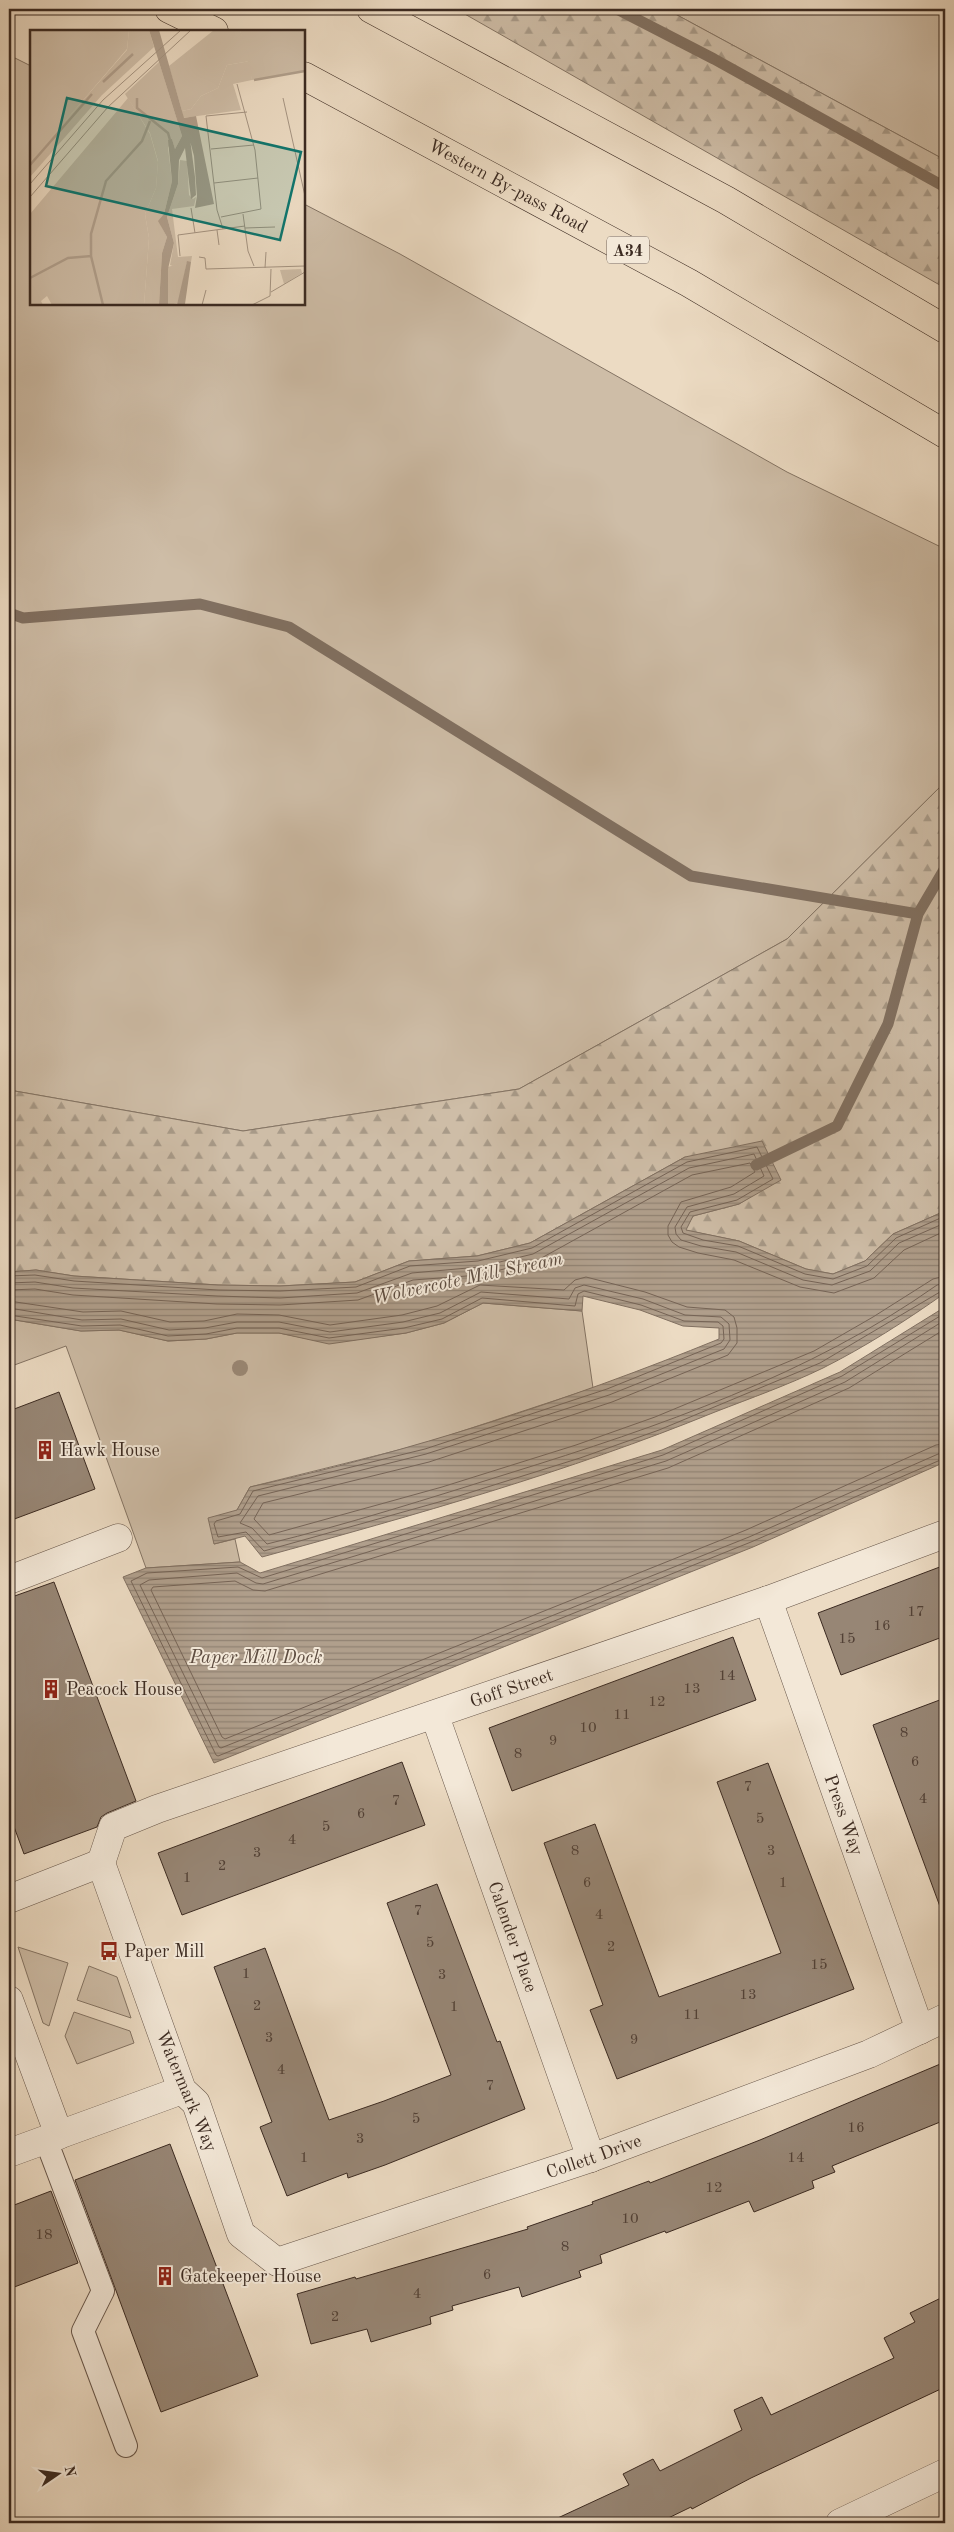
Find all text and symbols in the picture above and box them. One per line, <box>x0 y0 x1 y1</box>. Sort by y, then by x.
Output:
inset map <box>30 30 305 305</box>
street label: Western By-pass Road <box>425 137 591 237</box>
road number: A34 <box>607 236 649 264</box>
water label: Wolvercote Mill Stream <box>370 1250 565 1309</box>
building icon: Hawk House <box>34 1439 56 1461</box>
place label: Hawk House <box>60 1442 160 1460</box>
house number: 17 <box>907 1605 925 1620</box>
house number: 16 <box>873 1619 891 1634</box>
house number: 15 <box>838 1632 856 1647</box>
water label: Paper Mill Dock <box>188 1649 323 1668</box>
street label: Goff Street <box>468 1666 556 1711</box>
house number: 14 <box>718 1669 736 1684</box>
building icon: Peacock House <box>40 1678 62 1700</box>
place label: Peacock House <box>66 1681 182 1699</box>
house number: 13 <box>683 1682 701 1697</box>
house number: 12 <box>648 1695 666 1710</box>
house number: 11 <box>613 1708 631 1723</box>
house number: 10 <box>579 1721 597 1736</box>
house number: 8 <box>900 1726 908 1741</box>
house number: 9 <box>549 1734 557 1749</box>
house number: 8 <box>514 1747 522 1762</box>
house number: 6 <box>911 1755 919 1770</box>
street label: Press Way <box>820 1772 866 1859</box>
house number: 7 <box>744 1780 752 1795</box>
house number: 4 <box>919 1792 927 1807</box>
house number: 7 <box>392 1794 400 1809</box>
house number: 6 <box>357 1807 365 1822</box>
house number: 5 <box>756 1812 764 1827</box>
house number: 5 <box>322 1820 330 1835</box>
house number: 4 <box>288 1833 296 1848</box>
house number: 8 <box>571 1844 579 1859</box>
house number: 3 <box>767 1844 775 1859</box>
house number: 3 <box>253 1846 261 1861</box>
house number: 2 <box>218 1859 226 1874</box>
house number: 1 <box>183 1871 191 1886</box>
house number: 6 <box>583 1876 591 1891</box>
house number: 1 <box>779 1876 787 1891</box>
street label: Calender Place <box>484 1879 540 1995</box>
house number: 7 <box>414 1904 422 1919</box>
house number: 4 <box>595 1908 603 1923</box>
house number: 5 <box>426 1936 434 1951</box>
bus stop icon: Paper Mill <box>98 1940 120 1962</box>
house number: 2 <box>607 1940 615 1955</box>
place label: Paper Mill <box>124 1943 204 1961</box>
house number: 15 <box>810 1958 828 1973</box>
house number: 1 <box>242 1967 250 1982</box>
house number: 3 <box>438 1968 446 1983</box>
house number: 13 <box>739 1988 757 2003</box>
house number: 2 <box>253 1999 261 2014</box>
house number: 1 <box>450 2000 458 2015</box>
house number: 11 <box>683 2008 701 2023</box>
street label: Watermark Way <box>152 2028 220 2155</box>
house number: 3 <box>265 2031 273 2046</box>
house number: 9 <box>630 2033 638 2048</box>
house number: 4 <box>277 2063 285 2078</box>
house number: 7 <box>486 2079 494 2094</box>
house number: 5 <box>412 2112 420 2127</box>
house number: 16 <box>847 2121 865 2136</box>
house number: 3 <box>356 2132 364 2147</box>
street label: Collett Drive <box>544 2132 644 2182</box>
house number: 1 <box>300 2151 308 2166</box>
house number: 14 <box>787 2151 805 2166</box>
house number: 12 <box>705 2181 723 2196</box>
house number: 10 <box>621 2212 639 2227</box>
house number: 18 <box>35 2228 53 2243</box>
house number: 8 <box>561 2240 569 2255</box>
building icon: Gatekeeper House <box>154 2265 176 2287</box>
place label: Gatekeeper House <box>180 2268 321 2286</box>
house number: 6 <box>483 2268 491 2283</box>
house number: 4 <box>413 2287 421 2302</box>
house number: 2 <box>331 2310 339 2325</box>
north arrow <box>32 2450 82 2500</box>
text: N <box>62 2465 78 2478</box>

